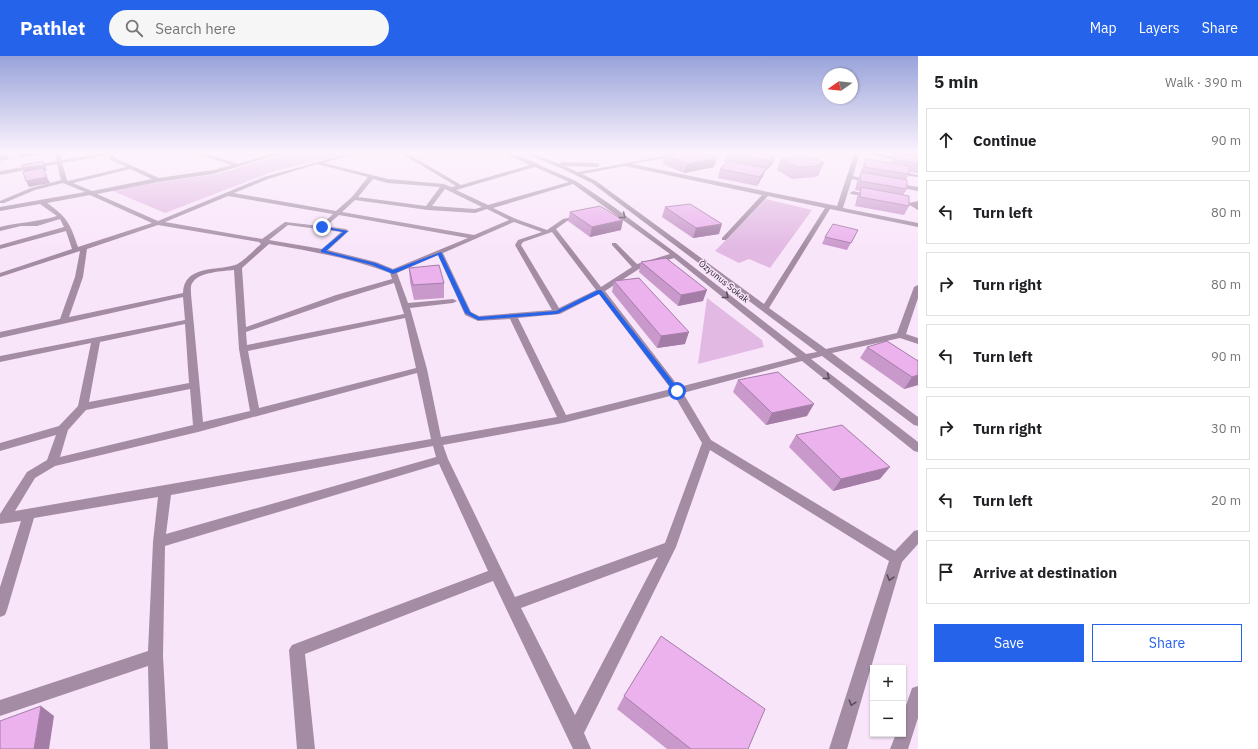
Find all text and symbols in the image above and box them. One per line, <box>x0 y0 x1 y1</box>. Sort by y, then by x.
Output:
search box <box>109 10 389 46</box>
text: Pathlet <box>20 16 85 40</box>
icon: search <box>123 17 145 39</box>
text: Search here <box>155 19 236 38</box>
text: Map <box>1090 19 1117 37</box>
text: Layers <box>1139 19 1180 37</box>
text: Share <box>1202 19 1238 37</box>
north arrow <box>822 68 858 104</box>
text: 5 min <box>934 71 978 93</box>
text: Walk · 390 m <box>1165 74 1242 91</box>
icon: ahead <box>935 129 957 151</box>
text: Continue <box>973 131 1037 150</box>
text: 90 m <box>1211 132 1241 149</box>
icon: left <box>935 201 957 223</box>
text: Turn left <box>973 203 1033 222</box>
text: 80 m <box>1211 204 1241 221</box>
one-way arrow <box>619 211 626 218</box>
route end <box>313 218 331 236</box>
street label: Özyunus Sokak <box>697 257 752 305</box>
icon: right <box>935 273 957 295</box>
text: Turn right <box>973 275 1042 294</box>
text: 80 m <box>1211 276 1241 293</box>
one-way arrow <box>721 291 729 298</box>
icon: left <box>935 345 957 367</box>
text: Turn left <box>973 347 1033 366</box>
text: 90 m <box>1211 348 1241 365</box>
one-way arrow <box>823 372 830 379</box>
route start <box>668 382 686 400</box>
icon: right <box>935 417 957 439</box>
text: Turn right <box>973 419 1042 438</box>
text: 30 m <box>1211 420 1241 437</box>
icon: left <box>935 489 957 511</box>
text: Turn left <box>973 491 1033 510</box>
text: 20 m <box>1211 492 1241 509</box>
icon: arrive <box>935 561 957 583</box>
text: Arrive at destination <box>973 563 1117 582</box>
one-way arrow <box>887 575 895 582</box>
button: Save <box>934 624 1084 662</box>
button: Share <box>1092 624 1242 662</box>
map controls <box>870 665 906 737</box>
button: + <box>870 665 906 701</box>
one-way arrow <box>848 699 857 706</box>
button: − <box>870 701 906 737</box>

